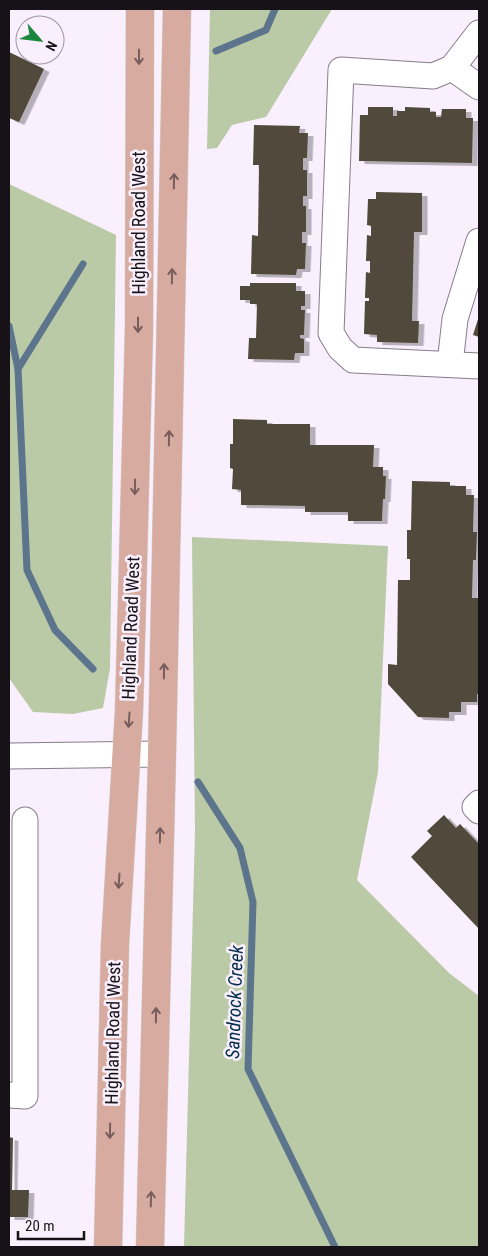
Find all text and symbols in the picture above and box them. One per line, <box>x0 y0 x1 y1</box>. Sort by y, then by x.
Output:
north arrow <box>15 15 65 65</box>
text: N <box>42 39 61 54</box>
one-way arrow <box>134 49 144 65</box>
street label: Highland Road West <box>128 151 149 295</box>
one-way arrow <box>169 173 178 189</box>
one-way arrow <box>167 268 177 284</box>
one-way arrow <box>134 317 143 333</box>
one-way arrow <box>164 430 173 446</box>
one-way arrow <box>130 479 140 495</box>
street label: Highland Road West <box>118 556 143 700</box>
one-way arrow <box>159 663 169 679</box>
one-way arrow <box>124 712 133 728</box>
one-way arrow <box>156 827 165 843</box>
one-way arrow <box>114 873 123 889</box>
water label: Sandrock Creek <box>221 944 248 1059</box>
street label: Highland Road West <box>101 961 124 1105</box>
one-way arrow <box>151 1007 161 1023</box>
one-way arrow <box>106 1123 115 1139</box>
one-way arrow <box>146 1191 156 1207</box>
scale bar <box>18 1208 84 1240</box>
text: 20 m <box>25 1217 55 1235</box>

